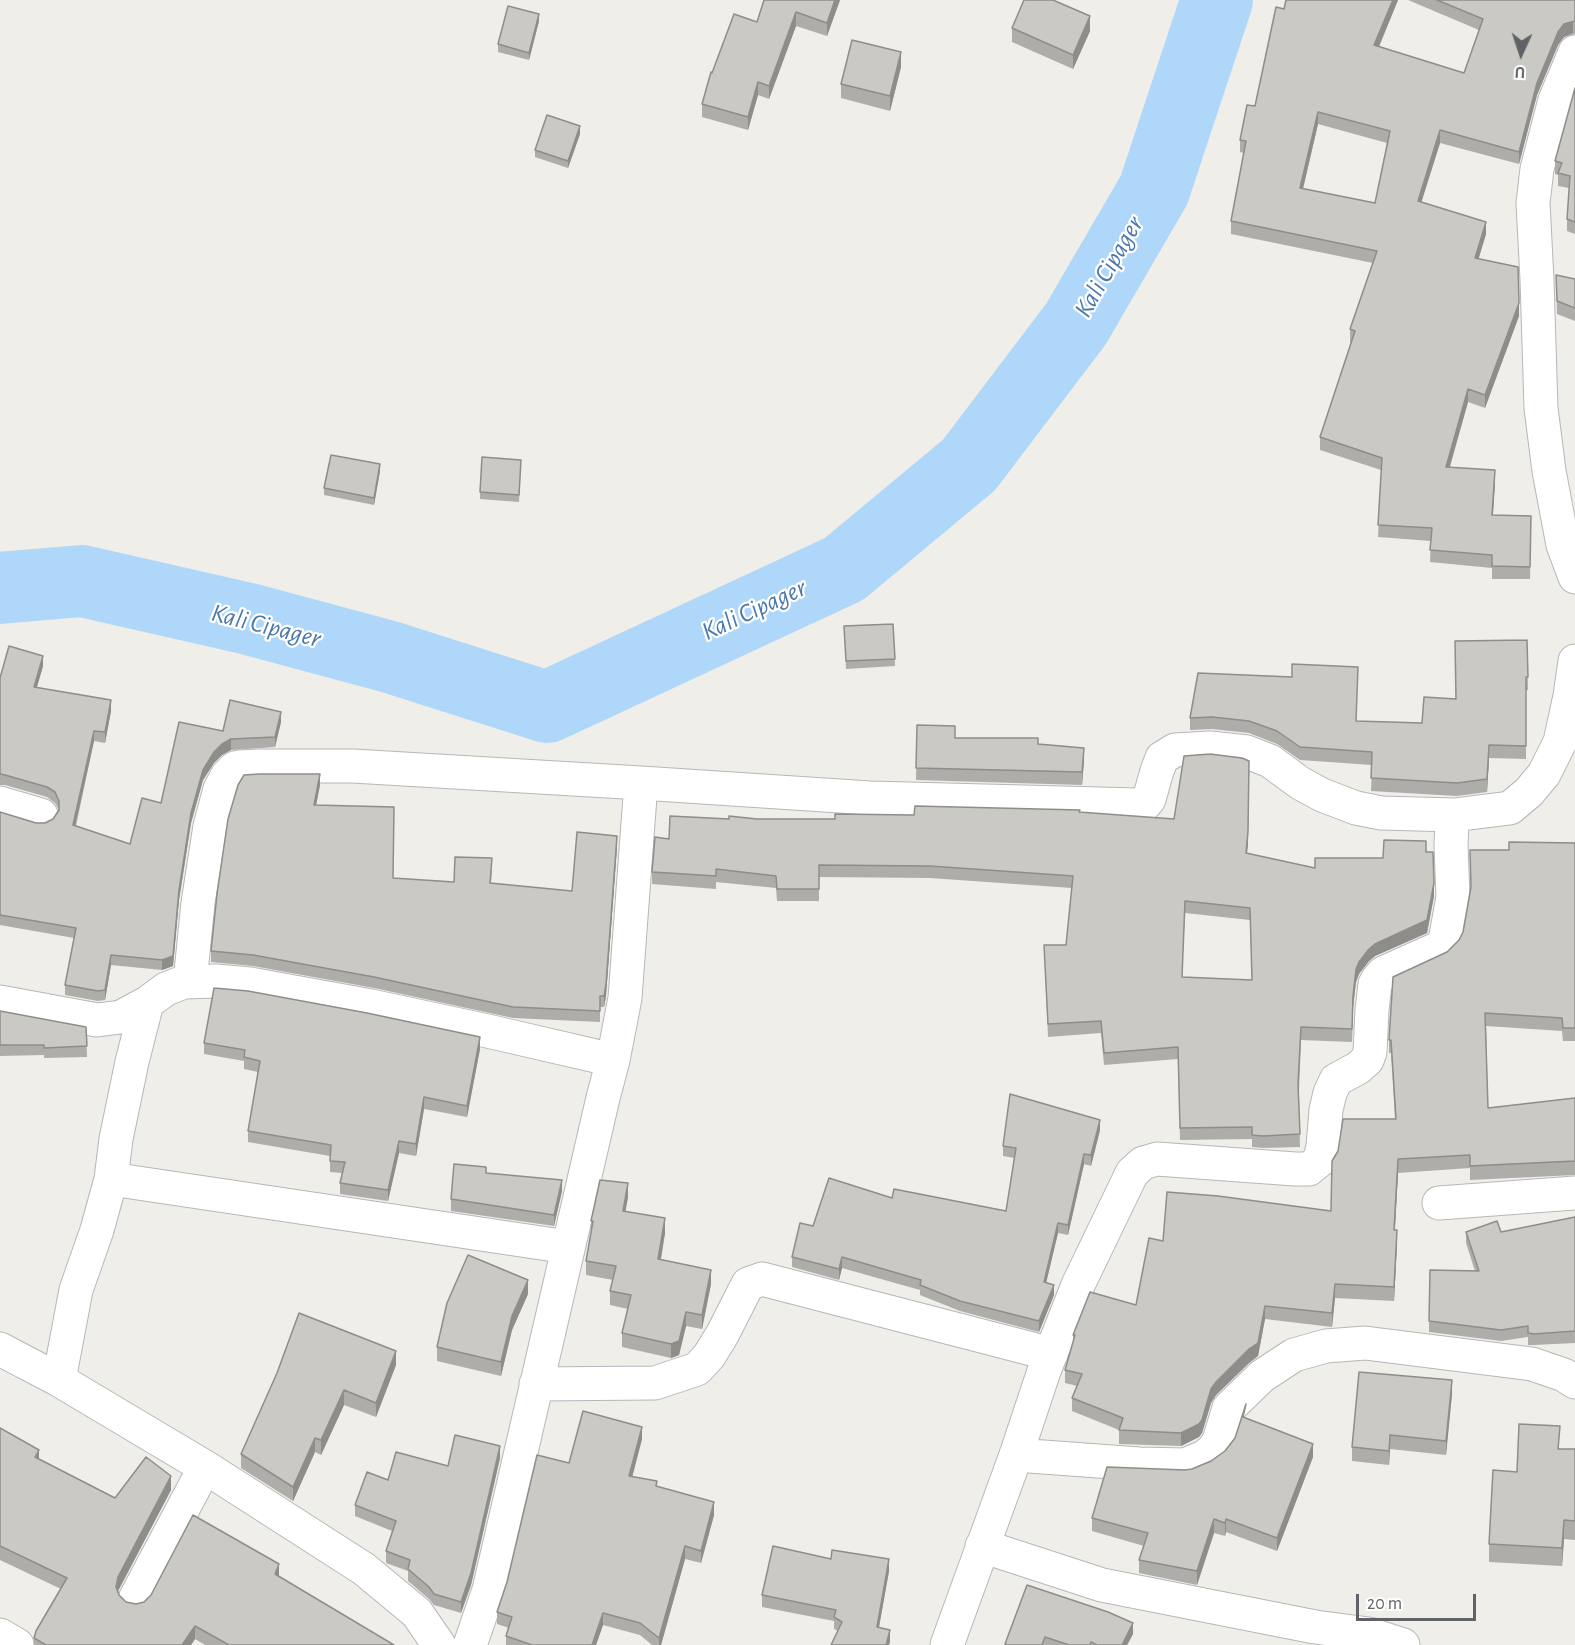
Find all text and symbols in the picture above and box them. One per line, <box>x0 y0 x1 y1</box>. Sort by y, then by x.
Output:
north arrow <box>1491 24 1551 84</box>
text: U <box>1515 64 1526 80</box>
water label: Kali Cipager <box>1068 211 1150 323</box>
water label: Kali Cipager <box>697 572 811 648</box>
water label: Kali Cipager <box>208 597 324 655</box>
scale bar <box>1359 1582 1479 1620</box>
text: 20 m <box>1367 1595 1402 1613</box>

